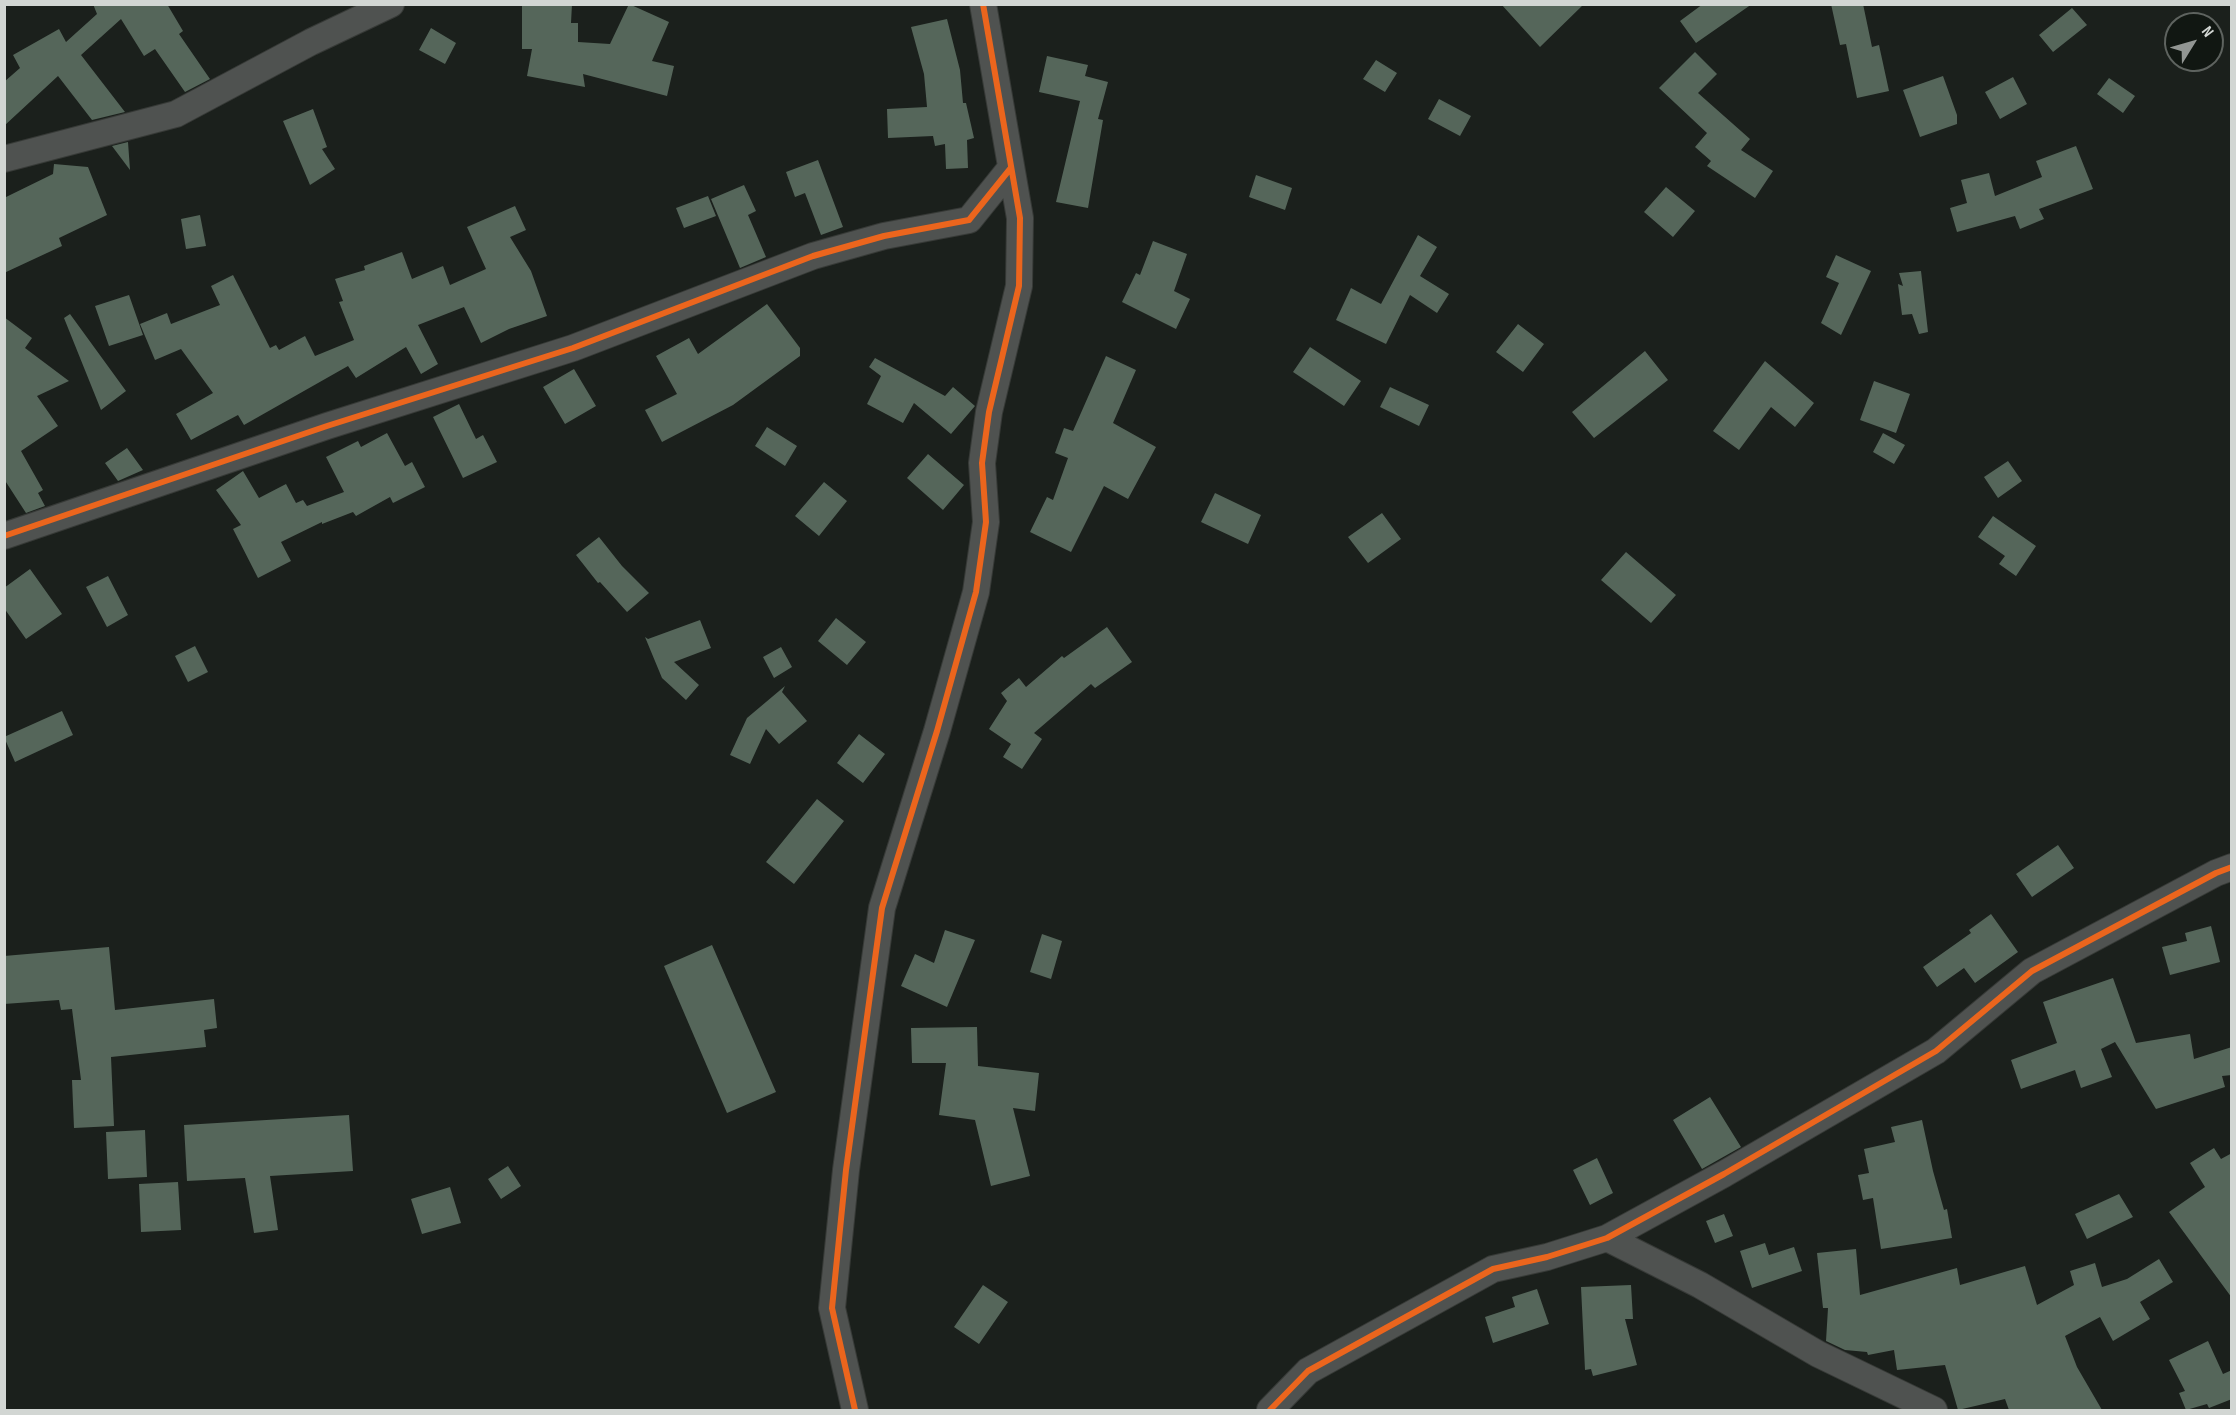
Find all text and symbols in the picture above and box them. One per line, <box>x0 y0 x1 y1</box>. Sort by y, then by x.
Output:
north arrow <box>2164 12 2224 72</box>
text: N <box>2197 23 2217 41</box>

